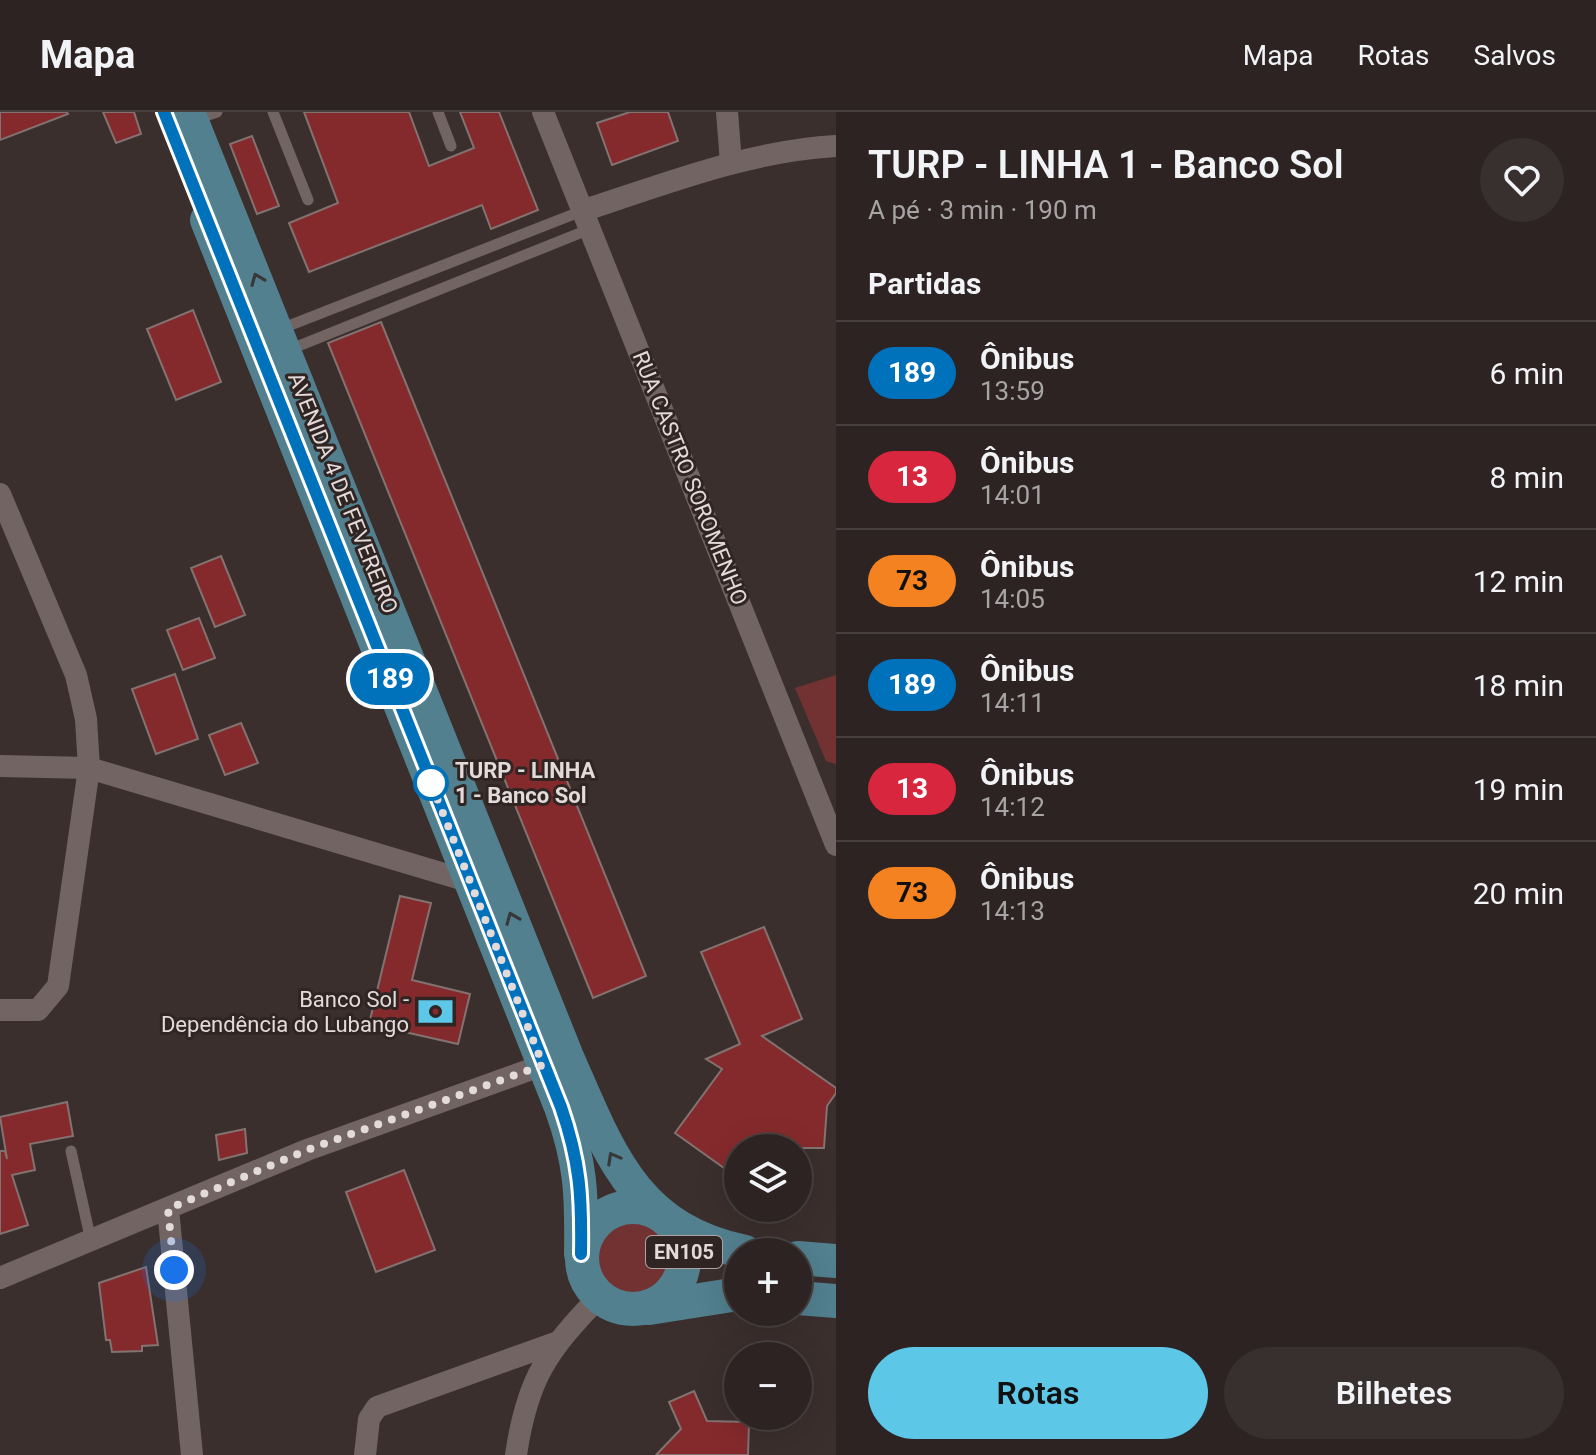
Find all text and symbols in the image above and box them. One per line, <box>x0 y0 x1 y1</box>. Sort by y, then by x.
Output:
text: Mapa <box>40 33 135 77</box>
text: Mapa <box>1243 39 1313 72</box>
text: Rotas <box>1357 39 1430 72</box>
text: Salvos <box>1474 39 1556 72</box>
button: heart <box>1480 138 1564 222</box>
text: TURP - LINHA 1 - Banco Sol <box>868 143 1344 187</box>
text: A pé · 3 min · 190 m <box>868 195 1097 225</box>
text: Partidas <box>868 266 981 301</box>
one-way arrow <box>250 273 266 287</box>
text: Ônibus <box>980 341 1075 376</box>
street label: RUA CASTRO SOROMENHO <box>628 347 752 609</box>
text: 189 <box>888 356 936 389</box>
text: 6 min <box>1490 356 1564 391</box>
street label: AVENIDA 4 DE FEVEREIRO <box>283 369 403 617</box>
text: 13:59 <box>980 376 1045 406</box>
text: Ônibus <box>980 445 1075 480</box>
text: 13 <box>896 460 928 493</box>
text: 8 min <box>1490 460 1564 495</box>
text: 14:01 <box>980 480 1045 510</box>
text: Ônibus <box>980 549 1075 584</box>
text: 73 <box>896 564 928 597</box>
text: 12 min <box>1473 564 1564 599</box>
text: 14:05 <box>980 584 1045 614</box>
line badge: 189 <box>344 653 436 705</box>
text: Ônibus <box>980 653 1075 688</box>
text: 189 <box>366 662 414 695</box>
text: 189 <box>888 668 936 701</box>
text: 18 min <box>1473 668 1564 703</box>
text: 14:11 <box>980 688 1045 718</box>
text: Ônibus <box>980 757 1075 792</box>
place label: TURP - LINHA 1 - Banco Sol <box>455 758 596 808</box>
marker: TURP - LINHA 1 - Banco Sol <box>414 766 448 800</box>
text: 13 <box>896 772 928 805</box>
text: 19 min <box>1473 772 1564 807</box>
text: 14:12 <box>980 792 1045 822</box>
text: Ônibus <box>980 861 1075 896</box>
text: 73 <box>896 876 928 909</box>
text: 20 min <box>1473 876 1564 911</box>
text: 14:13 <box>980 896 1045 926</box>
one-way arrow <box>505 912 522 926</box>
place label: Banco Sol - Dependência do Lubango <box>161 987 409 1037</box>
bank icon: Banco Sol - Dependência do Lubango <box>416 993 454 1031</box>
map controls <box>724 1134 812 1430</box>
button: layers <box>724 1134 812 1222</box>
one-way arrow <box>607 1151 622 1166</box>
road number: EN105 <box>646 1236 722 1268</box>
button: + <box>724 1238 812 1326</box>
your location <box>154 1250 194 1290</box>
button: − <box>724 1342 812 1430</box>
button: Rotas <box>868 1347 1208 1439</box>
button: Bilhetes <box>1224 1347 1564 1439</box>

